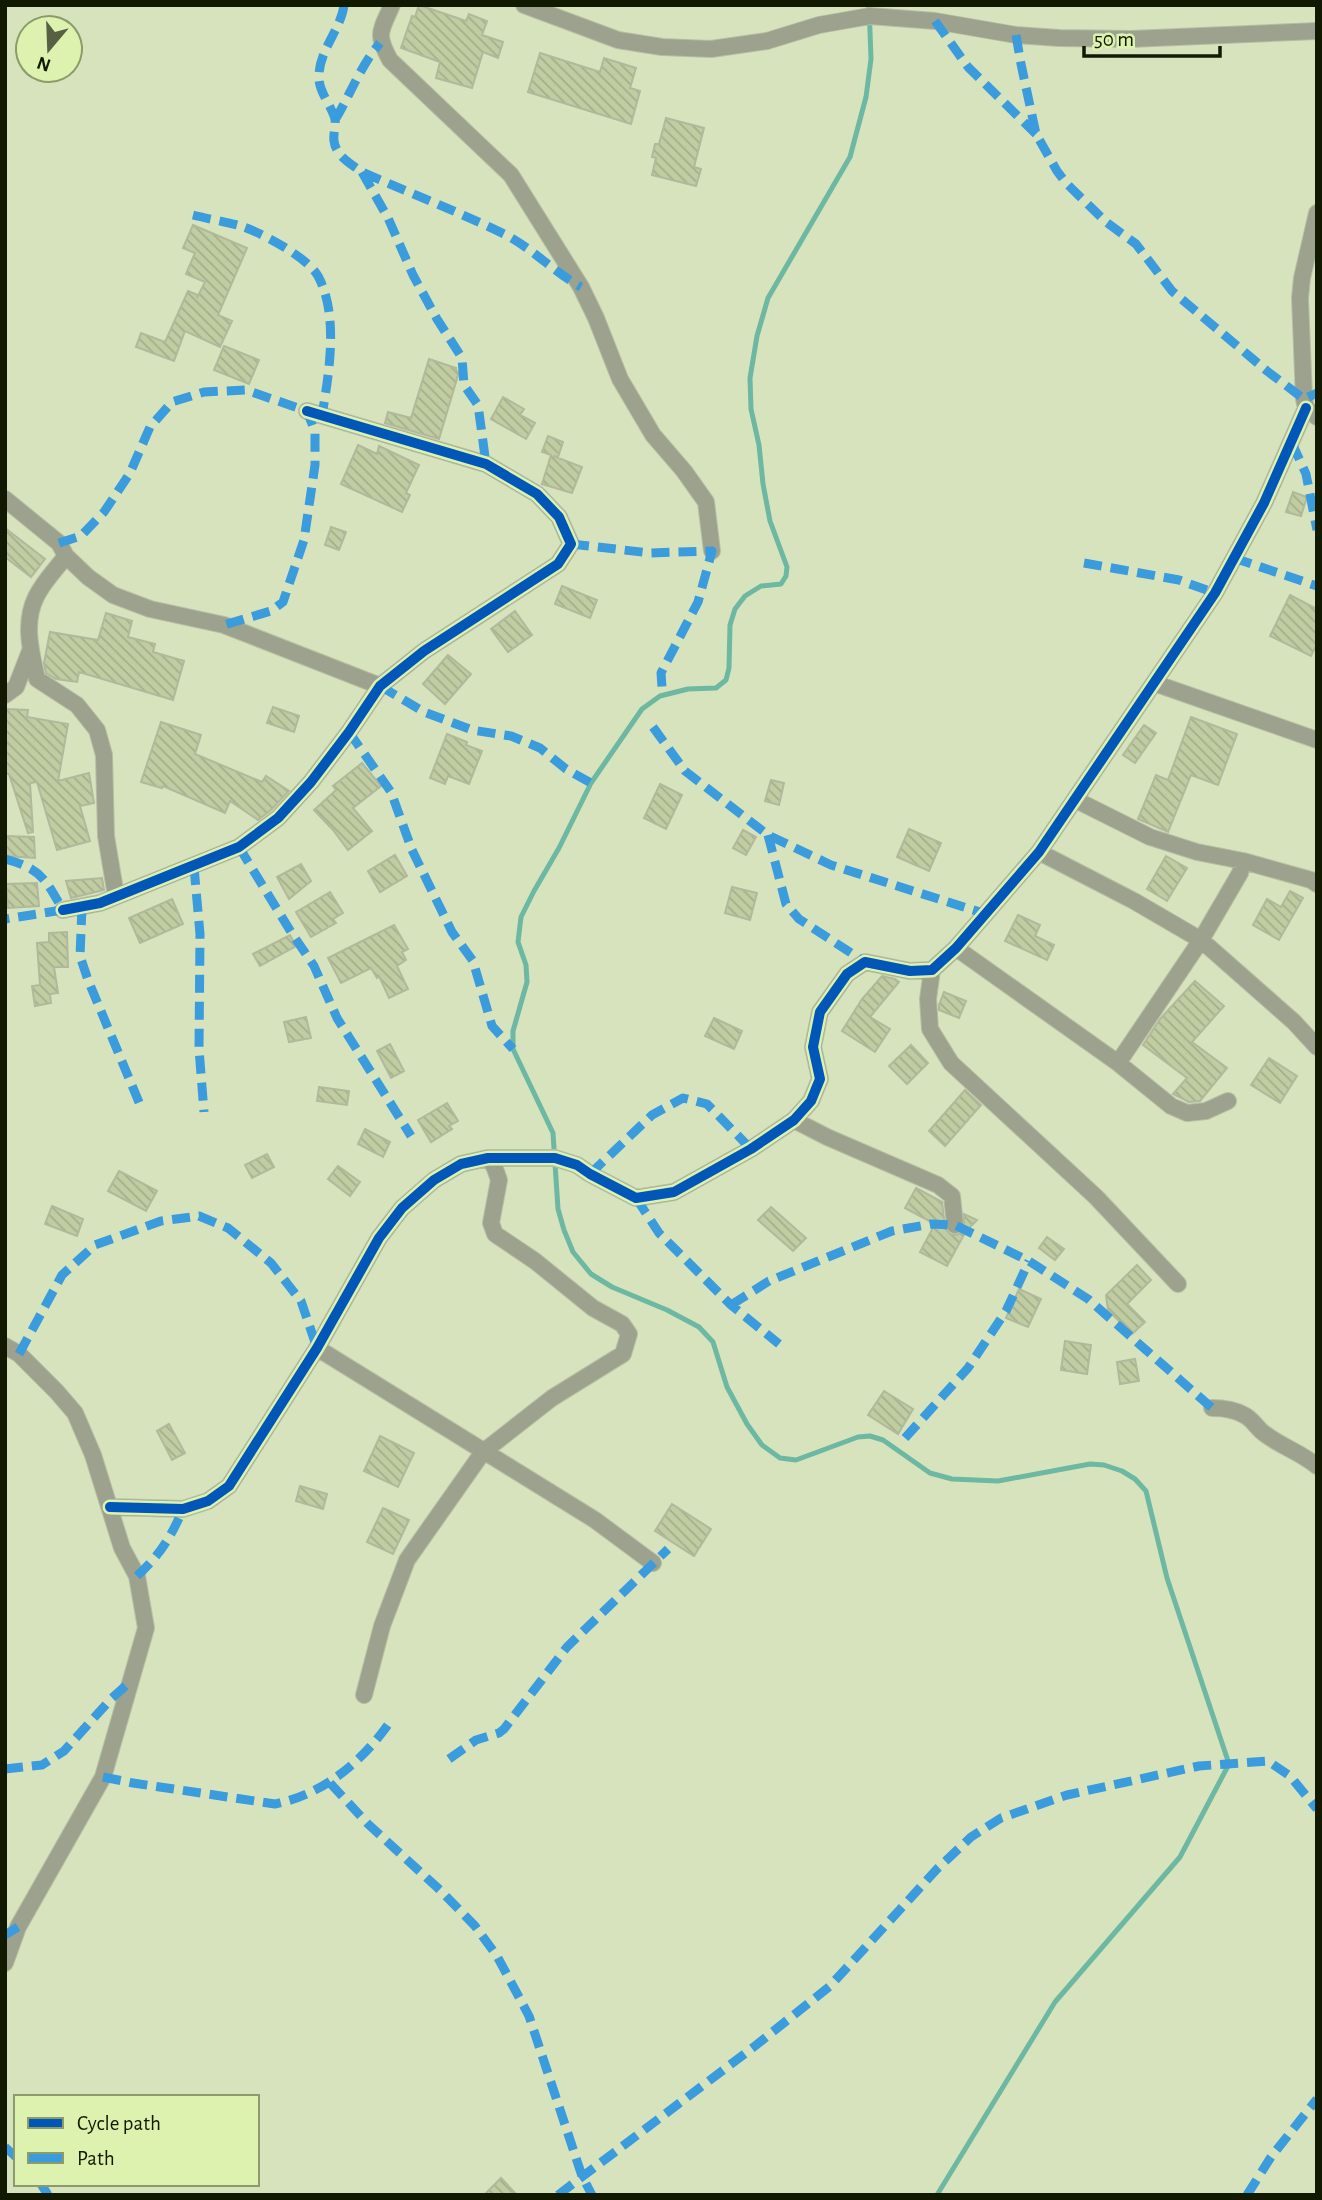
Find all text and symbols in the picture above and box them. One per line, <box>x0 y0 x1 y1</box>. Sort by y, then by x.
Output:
north arrow <box>14 14 84 84</box>
scale bar <box>1084 14 1220 58</box>
text: 50 m <box>1094 29 1134 50</box>
text: N <box>35 53 53 75</box>
legend <box>14 2095 259 2186</box>
text: Cycle path <box>77 2113 161 2134</box>
text: Path <box>77 2148 115 2169</box>

